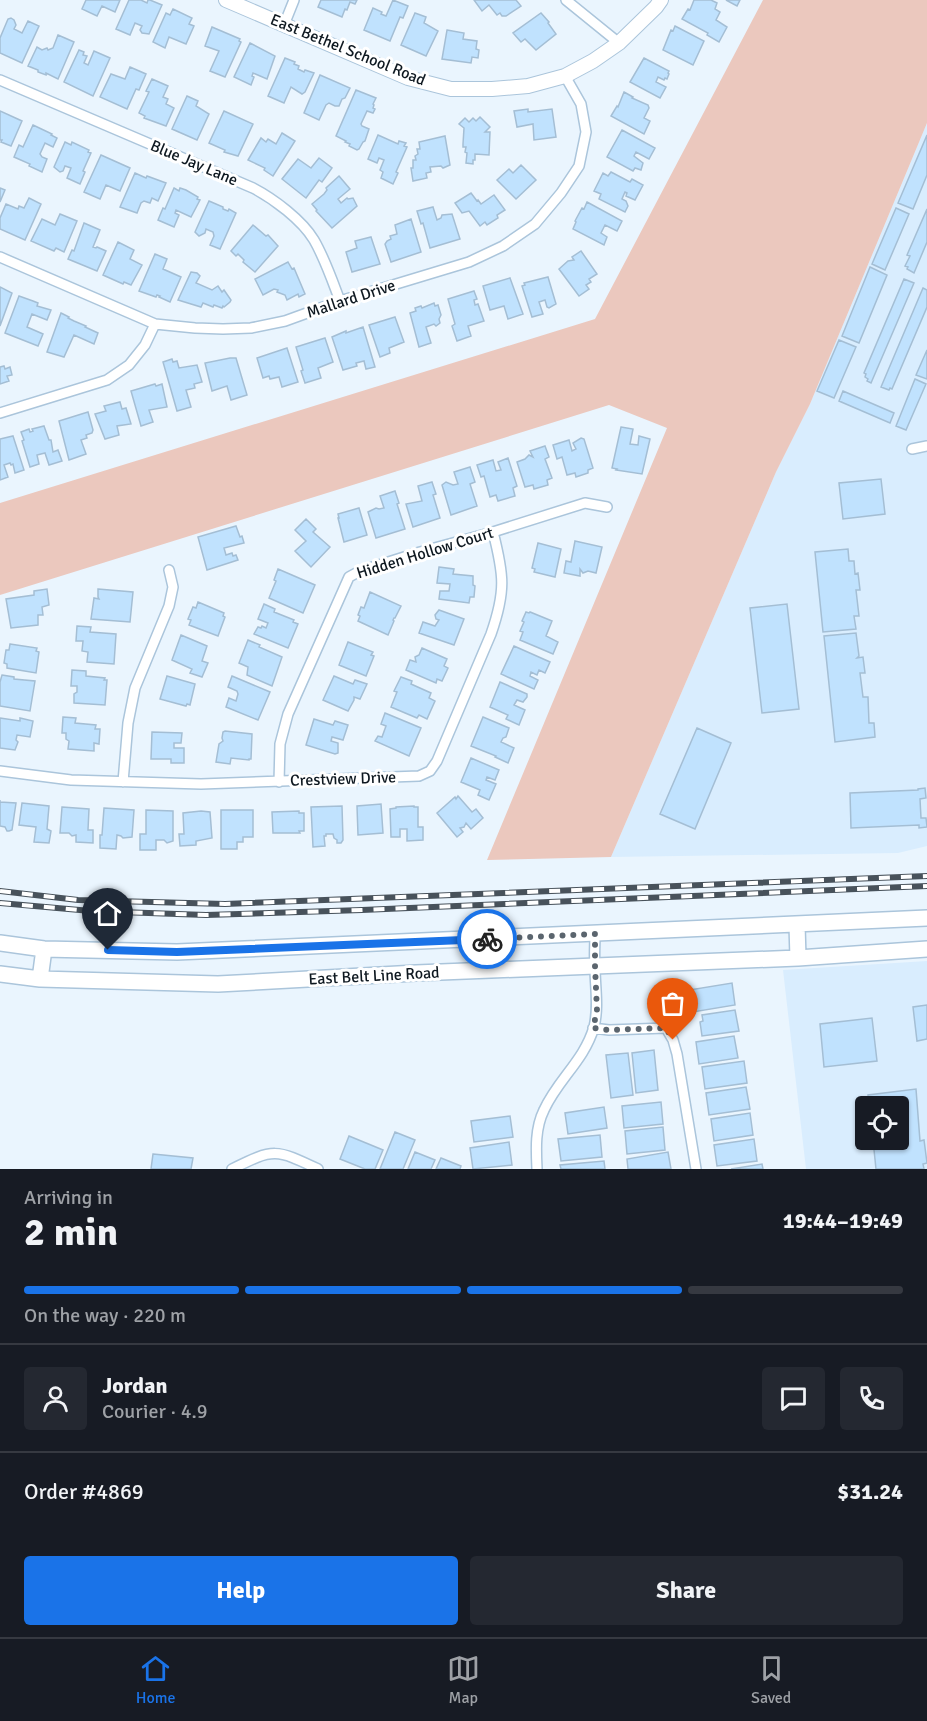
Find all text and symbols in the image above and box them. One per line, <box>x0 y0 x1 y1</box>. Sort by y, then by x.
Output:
street label: East Bethel School Road <box>267 10 429 90</box>
street label: Blue Jay Lane <box>147 136 241 190</box>
street label: Mallard Drive <box>304 275 398 323</box>
street label: Hidden Hollow Court <box>354 523 496 583</box>
street label: Crestview Drive <box>290 767 396 791</box>
pin <box>82 888 133 950</box>
icon: home <box>91 897 124 930</box>
courier <box>457 909 517 969</box>
icon: bike <box>471 923 504 956</box>
street label: East Belt Line Road <box>308 963 440 989</box>
pin <box>647 978 698 1040</box>
icon: bag <box>656 987 689 1020</box>
map controls <box>855 1096 909 1150</box>
button: locate <box>855 1096 909 1150</box>
text: Arriving in <box>24 1185 113 1210</box>
text: 19:44–19:49 <box>783 1207 903 1234</box>
text: 2 min <box>24 1208 118 1256</box>
text: On the way · 220 m <box>24 1303 186 1328</box>
button: person <box>24 1367 87 1430</box>
button: chat <box>762 1367 825 1430</box>
button: phone <box>840 1367 903 1430</box>
text: Jordan <box>102 1372 168 1399</box>
text: Courier · 4.9 <box>102 1399 208 1424</box>
text: Order #4869 <box>24 1478 144 1505</box>
text: $31.24 <box>837 1478 903 1505</box>
button: Help <box>24 1556 458 1625</box>
button: Share <box>470 1556 903 1625</box>
tab: Home <box>136 1652 176 1708</box>
tab: Map <box>447 1652 480 1708</box>
tab: Saved <box>751 1652 791 1708</box>

